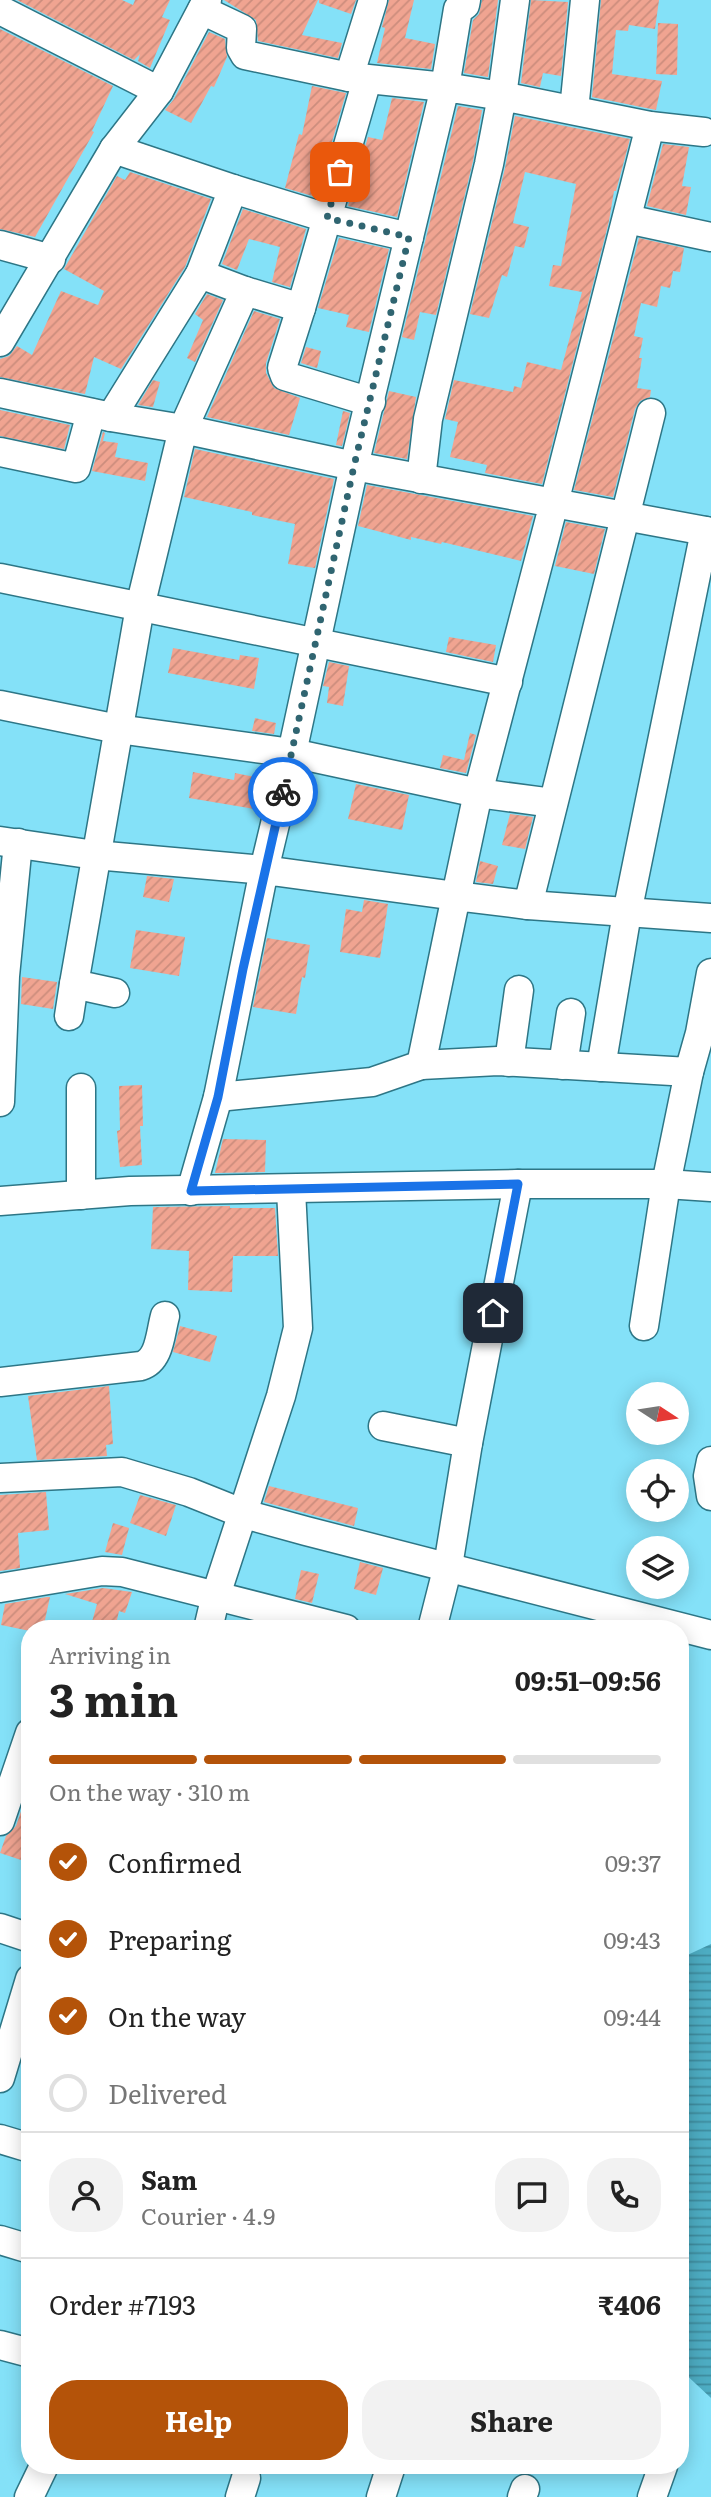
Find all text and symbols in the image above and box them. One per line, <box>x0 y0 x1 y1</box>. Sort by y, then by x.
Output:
pin <box>310 142 370 202</box>
icon: bag <box>321 153 359 191</box>
courier <box>248 757 318 827</box>
icon: bike <box>264 773 302 811</box>
pin <box>463 1283 523 1343</box>
icon: home <box>474 1294 512 1332</box>
north arrow <box>626 1382 690 1446</box>
map controls <box>626 1382 689 1599</box>
button: locate <box>626 1459 689 1522</box>
button: layers <box>626 1536 689 1599</box>
text: Arriving in <box>49 1637 171 1671</box>
text: 09:51–09:56 <box>515 1660 661 1699</box>
text: 3 min <box>49 1663 179 1731</box>
text: On the way · 310 m <box>49 1774 250 1808</box>
text: Confirmed <box>108 1842 242 1881</box>
icon: check <box>49 1843 87 1881</box>
text: 09:37 <box>605 1845 661 1879</box>
text: Preparing <box>108 1919 231 1958</box>
icon: check <box>49 1920 87 1958</box>
text: 09:43 <box>603 1922 661 1956</box>
text: On the way <box>108 1996 246 2035</box>
icon: check <box>49 1997 87 2035</box>
text: 09:44 <box>603 1999 661 2033</box>
text: Delivered <box>108 2073 227 2112</box>
button: person <box>49 2158 123 2232</box>
button: chat <box>495 2158 569 2232</box>
button: phone <box>587 2158 661 2232</box>
text: Sam <box>141 2159 197 2198</box>
text: Courier · 4.9 <box>141 2198 275 2232</box>
text: Order #7193 <box>49 2284 196 2323</box>
text: ₹406 <box>598 2284 661 2323</box>
button: Help <box>49 2380 348 2460</box>
button: Share <box>362 2380 661 2460</box>

